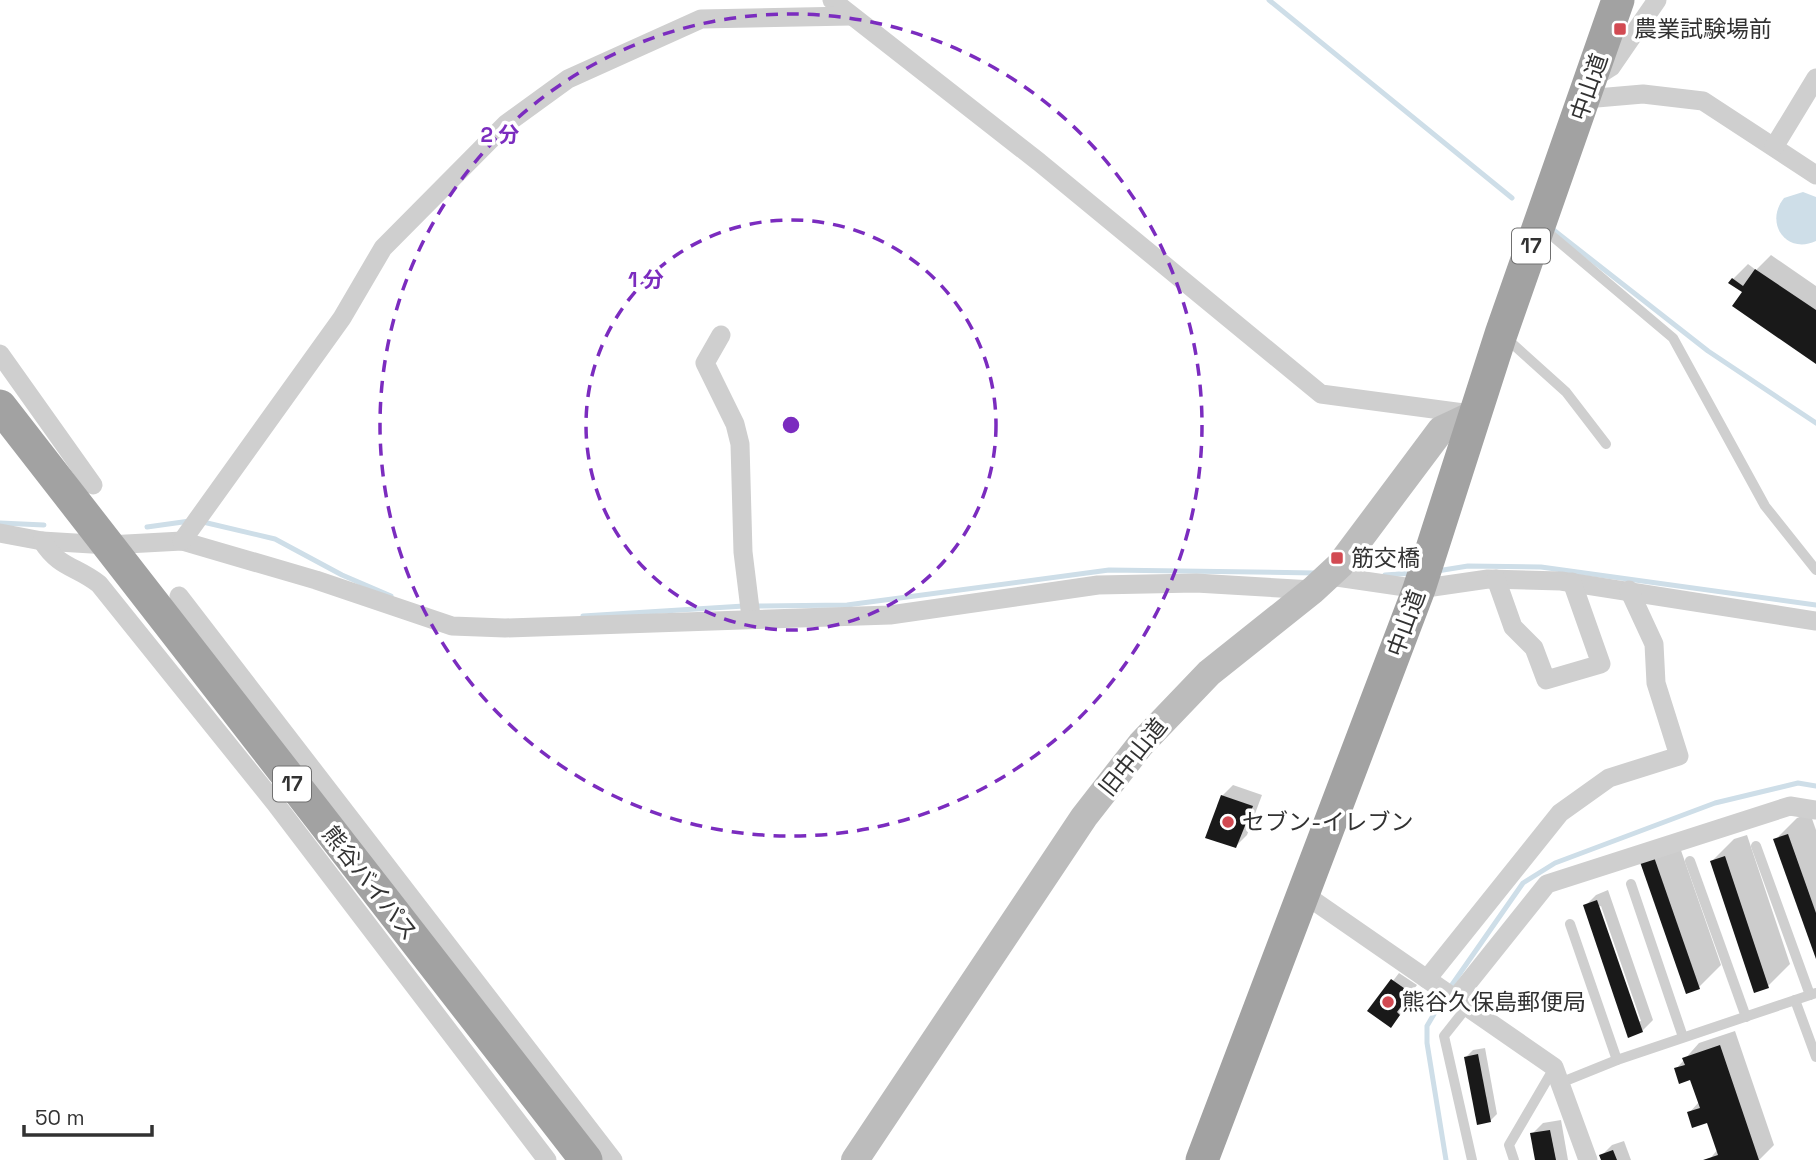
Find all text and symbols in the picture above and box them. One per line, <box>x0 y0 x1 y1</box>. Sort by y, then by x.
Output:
place label: 農業試験場前 <box>1634 14 1772 44</box>
marker: 農業試験場前 <box>1612 21 1628 37</box>
street label: 中山道 <box>1564 49 1614 125</box>
text: 2 分 <box>481 121 519 148</box>
road number: 17 <box>1512 229 1550 264</box>
text: 1 分 <box>628 266 664 293</box>
centre of rings <box>779 413 803 437</box>
place label: 筋交橋 <box>1351 543 1420 573</box>
marker: 筋交橋 <box>1329 550 1345 566</box>
street label: 中山道 <box>1380 585 1432 661</box>
street label: 旧中山道 <box>1092 712 1174 802</box>
road number: 17 <box>273 766 311 802</box>
place label: セブン-イレブン <box>1242 807 1413 837</box>
marker: セブン-イレブン <box>1220 814 1236 830</box>
street label: 熊谷バイパス <box>316 820 424 946</box>
place label: 熊谷久保島郵便局 <box>1402 987 1586 1017</box>
marker: 熊谷久保島郵便局 <box>1380 994 1396 1010</box>
scale bar <box>24 1094 152 1138</box>
text: 50 m <box>35 1104 85 1131</box>

